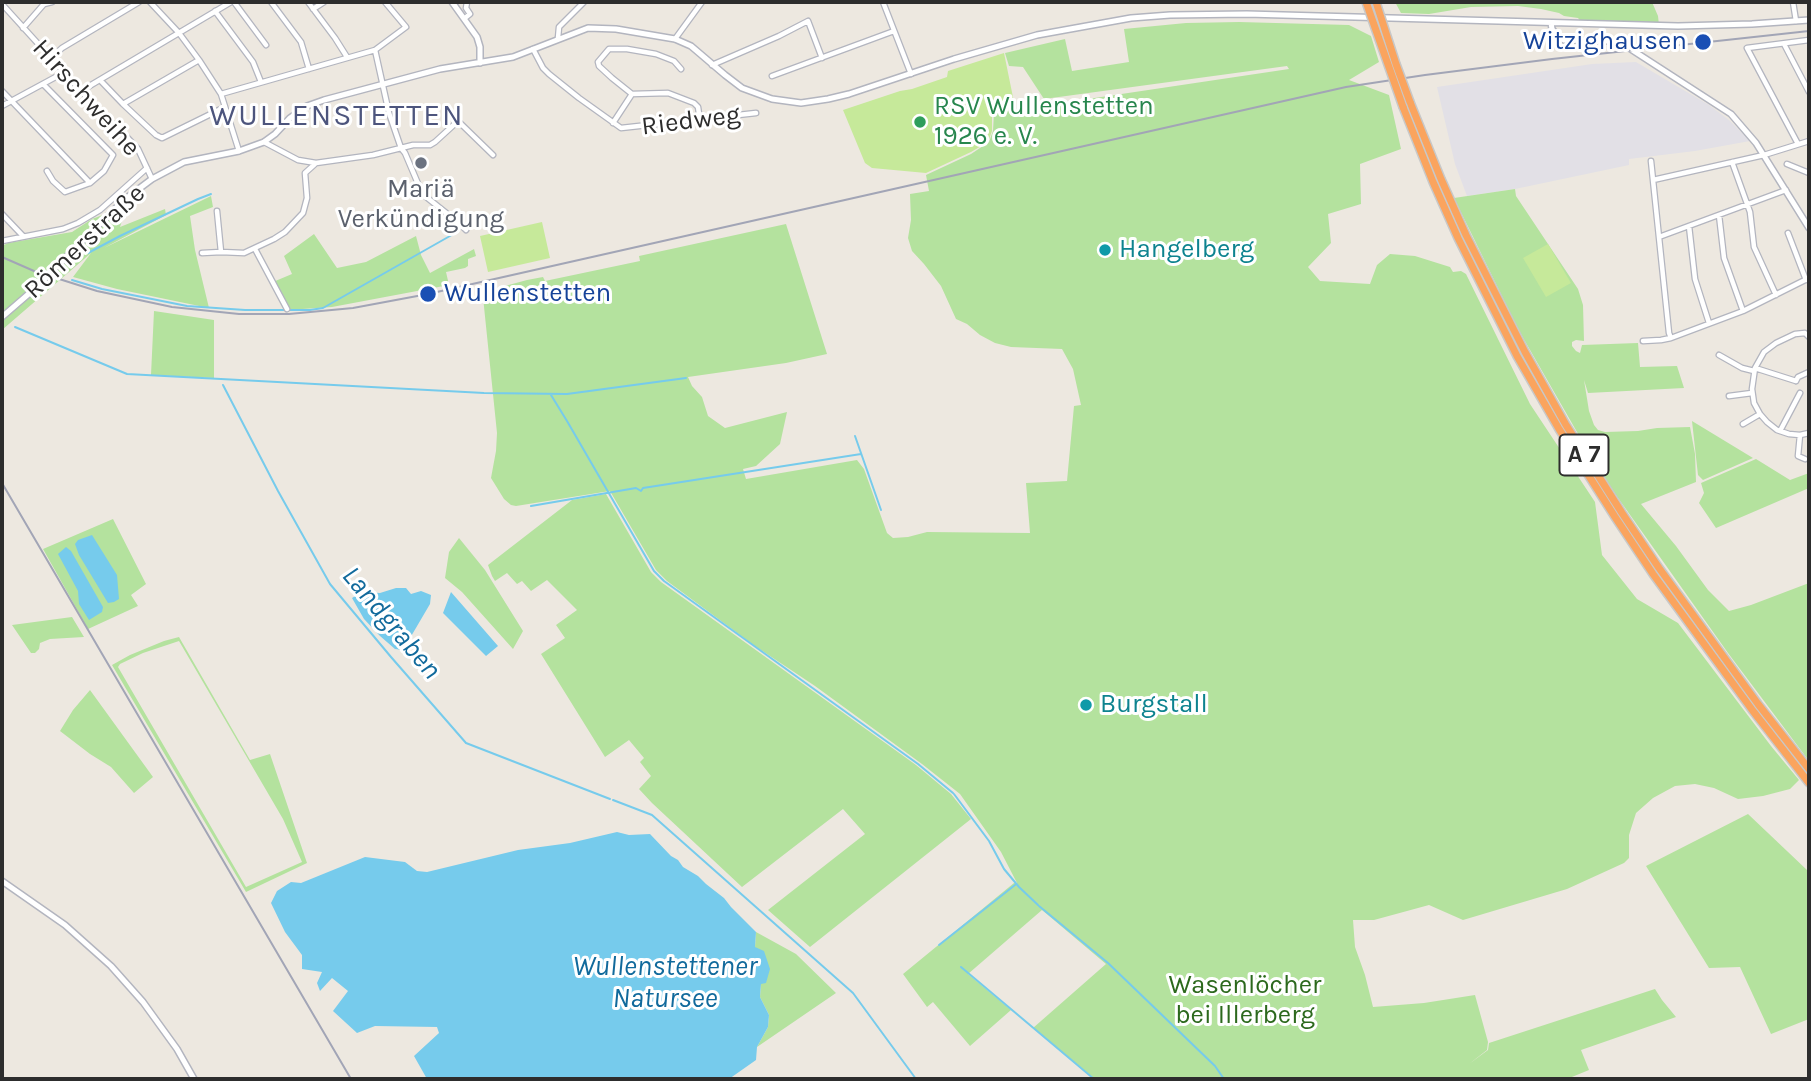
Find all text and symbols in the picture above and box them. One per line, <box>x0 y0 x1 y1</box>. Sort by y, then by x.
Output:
place label: Witzighausen <box>1523 26 1687 58</box>
marker: Witzighausen <box>1693 32 1713 52</box>
street label: Hirschweihe <box>25 33 147 163</box>
place label: RSV Wullenstetten 1926 e. V. <box>934 91 1154 152</box>
district label: WULLENSTETTEN <box>211 98 463 134</box>
street label: Riedweg <box>640 99 742 143</box>
marker: RSV Wullenstetten 1926 e. V. <box>912 114 928 130</box>
marker: Mariä Verkündigung <box>413 155 429 171</box>
place label: Mariä Verkündigung <box>338 174 504 235</box>
street label: Römerstraße <box>18 178 152 306</box>
place label: Hangelberg <box>1119 234 1254 266</box>
marker: Hangelberg <box>1097 242 1113 258</box>
place label: Wullenstetten <box>444 278 611 310</box>
marker: Wullenstetten <box>418 284 438 304</box>
road number: A 7 <box>1560 434 1608 476</box>
water label: Landgraben <box>334 560 448 686</box>
place label: Burgstall <box>1100 689 1208 721</box>
marker: Burgstall <box>1078 697 1094 713</box>
water label: Wullenstettener Natursee <box>573 950 757 1016</box>
park label: Wasenlöcher bei Illerberg <box>1169 970 1321 1032</box>

